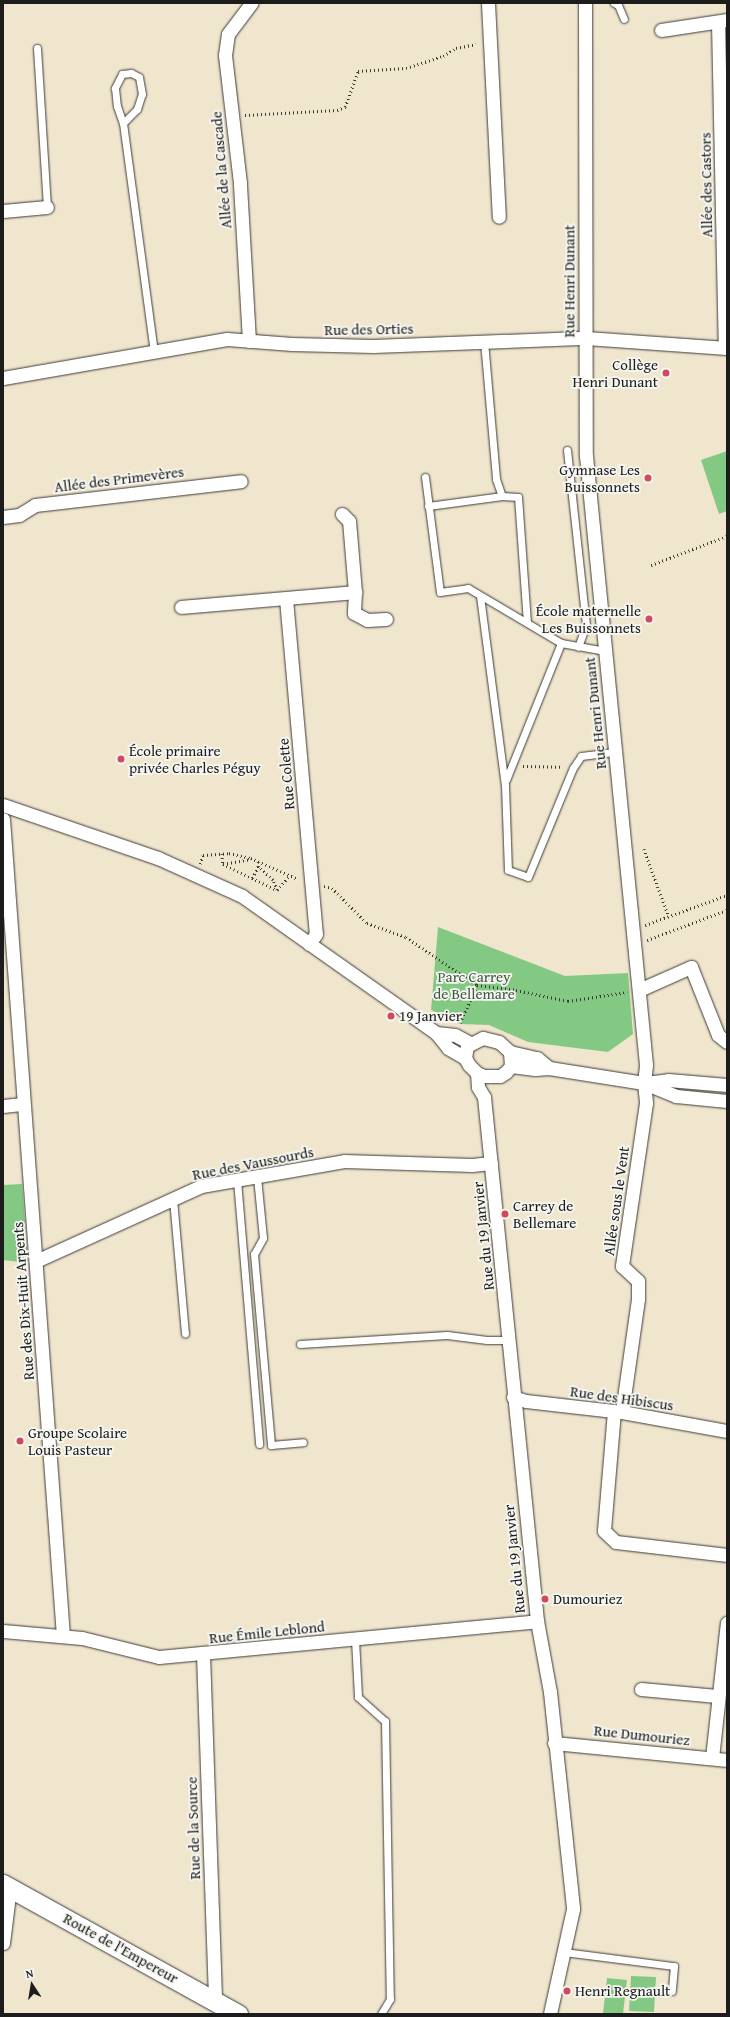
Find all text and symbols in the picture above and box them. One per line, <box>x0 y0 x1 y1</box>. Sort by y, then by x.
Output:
street label: Allée de la Cascade <box>207 111 235 229</box>
street label: Allée des Castors <box>696 132 716 238</box>
street label: Rue Henri Dunant <box>560 225 578 337</box>
street label: Rue des Orties <box>324 319 414 339</box>
place label: Collège Henri Dunant <box>572 355 658 390</box>
marker: Collège Henri Dunant <box>661 368 671 378</box>
place label: Gymnase Les Buissonnets <box>559 460 640 495</box>
street label: Allée des Primevères <box>53 462 185 496</box>
marker: Gymnase Les Buissonnets <box>643 473 653 483</box>
place label: École maternelle Les Buissonnets <box>536 601 641 636</box>
marker: École maternelle Les Buissonnets <box>644 614 654 624</box>
street label: Rue Henri Dunant <box>580 656 610 770</box>
street label: Rue Colette <box>274 737 298 811</box>
place label: École primaire privée Charles Péguy <box>129 741 261 776</box>
marker: École primaire privée Charles Péguy <box>116 754 126 764</box>
park label: Parc Carrey de Bellemare <box>433 967 515 1002</box>
place label: 19 Janvier <box>399 1007 462 1025</box>
marker: 19 Janvier <box>386 1011 396 1021</box>
street label: Rue des Vaussourds <box>191 1142 315 1184</box>
street label: Allée sous le Vent <box>599 1145 633 1257</box>
street label: Rue du 19 Janvier <box>468 1181 498 1291</box>
place label: Carrey de Bellemare <box>513 1196 576 1231</box>
marker: Carrey de Bellemare <box>500 1209 510 1219</box>
street label: Rue des Dix-Huit Arpents <box>8 1221 38 1381</box>
street label: Rue des Hibiscus <box>569 1382 675 1414</box>
place label: Groupe Scolaire Louis Pasteur <box>28 1423 127 1458</box>
marker: Groupe Scolaire Louis Pasteur <box>15 1436 25 1446</box>
street label: Rue du 19 Janvier <box>499 1504 529 1614</box>
place label: Dumouriez <box>553 1590 622 1608</box>
marker: Dumouriez <box>540 1594 550 1604</box>
street label: Rue Émile Leblond <box>208 1617 326 1647</box>
street label: Rue Dumouriez <box>593 1721 691 1749</box>
street label: Rue de la Source <box>182 1776 204 1880</box>
street label: Route de l'Empereur <box>60 1909 182 1987</box>
north arrow <box>12 1965 52 2005</box>
text: N <box>24 1965 35 1982</box>
place label: Henri Regnault <box>575 1982 670 2000</box>
marker: Henri Regnault <box>562 1986 572 1996</box>

